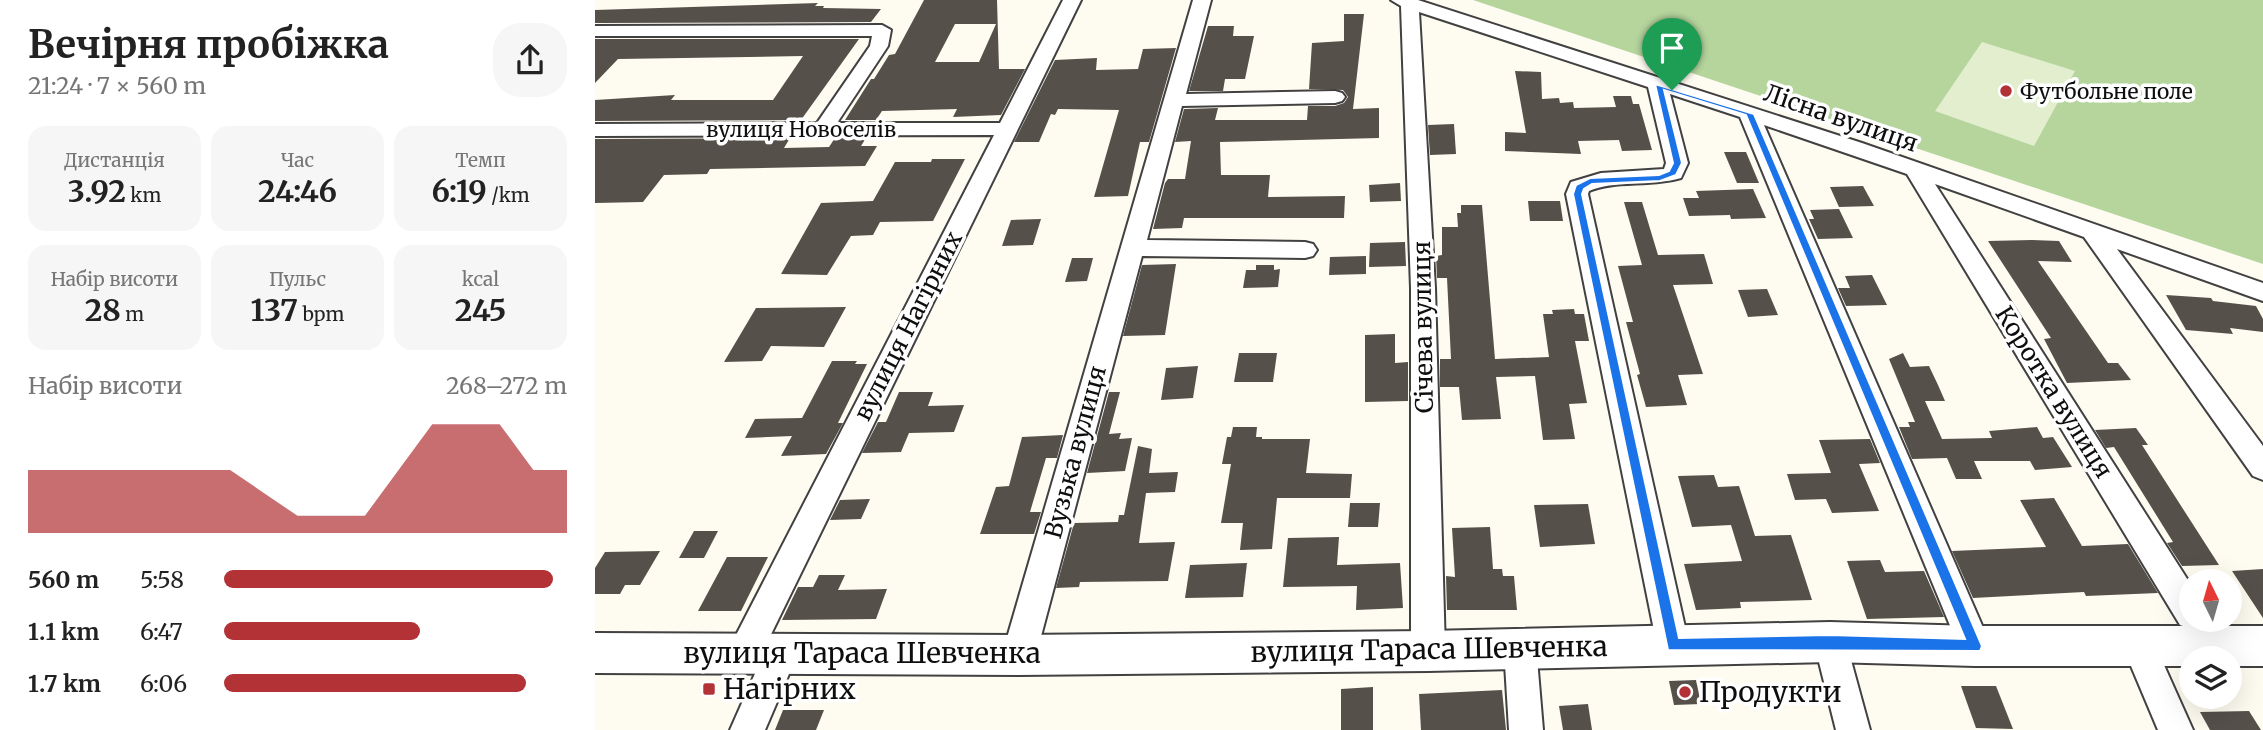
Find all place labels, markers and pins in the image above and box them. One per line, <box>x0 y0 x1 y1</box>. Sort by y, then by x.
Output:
pin <box>1642 18 1702 90</box>
place label: Футбольне поле <box>2020 78 2193 105</box>
marker: Футбольне поле <box>1998 83 2014 99</box>
place label: Нагірних <box>723 671 856 707</box>
place label: Продукти <box>1699 674 1842 710</box>
marker: Нагірних <box>701 681 717 697</box>
marker: Продукти <box>1677 684 1693 700</box>

